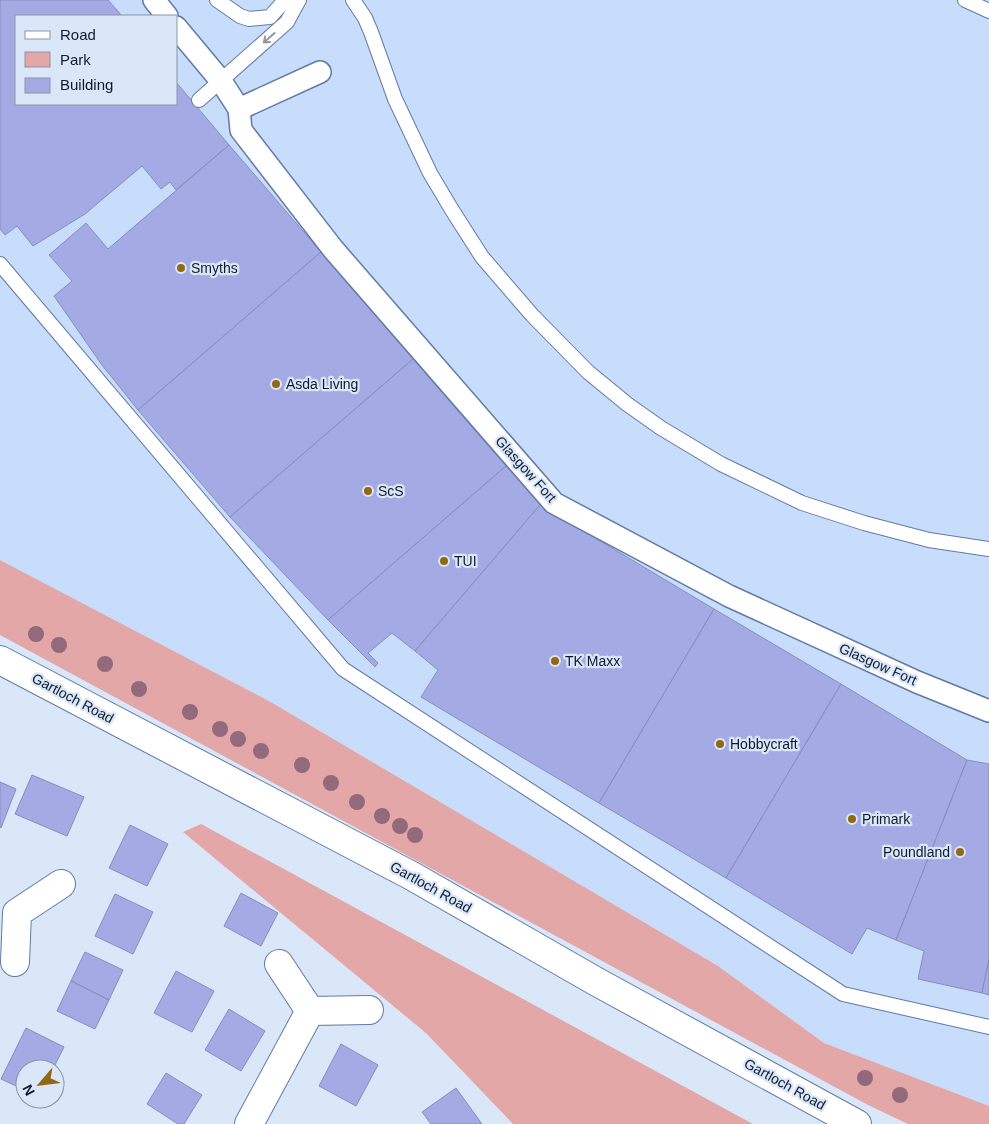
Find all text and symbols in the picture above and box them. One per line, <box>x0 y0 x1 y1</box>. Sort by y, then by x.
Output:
legend <box>15 15 178 105</box>
text: Road <box>60 26 96 43</box>
one-way arrow <box>263 32 276 43</box>
text: Park <box>60 51 91 68</box>
text: Building <box>60 76 113 93</box>
place label: Smyths <box>191 260 238 276</box>
marker: Smyths <box>175 262 187 274</box>
place label: Asda Living <box>286 376 358 392</box>
marker: Asda Living <box>270 378 282 390</box>
street label: Glasgow Fort <box>492 433 560 505</box>
place label: ScS <box>378 483 404 499</box>
marker: ScS <box>362 485 374 497</box>
place label: TUI <box>454 553 477 569</box>
marker: TUI <box>438 555 450 567</box>
street label: Glasgow Fort <box>837 640 919 688</box>
place label: TK Maxx <box>565 653 620 669</box>
marker: TK Maxx <box>549 655 561 667</box>
street label: Gartloch Road <box>29 670 117 726</box>
place label: Hobbycraft <box>730 736 798 752</box>
marker: Hobbycraft <box>714 738 726 750</box>
place label: Primark <box>862 811 911 827</box>
marker: Primark <box>846 813 858 825</box>
place label: Poundland <box>883 844 950 860</box>
marker: Poundland <box>954 846 966 858</box>
street label: Gartloch Road <box>388 858 474 916</box>
street label: Gartloch Road <box>742 1055 828 1113</box>
north arrow <box>15 1059 65 1109</box>
text: N <box>19 1082 38 1098</box>

